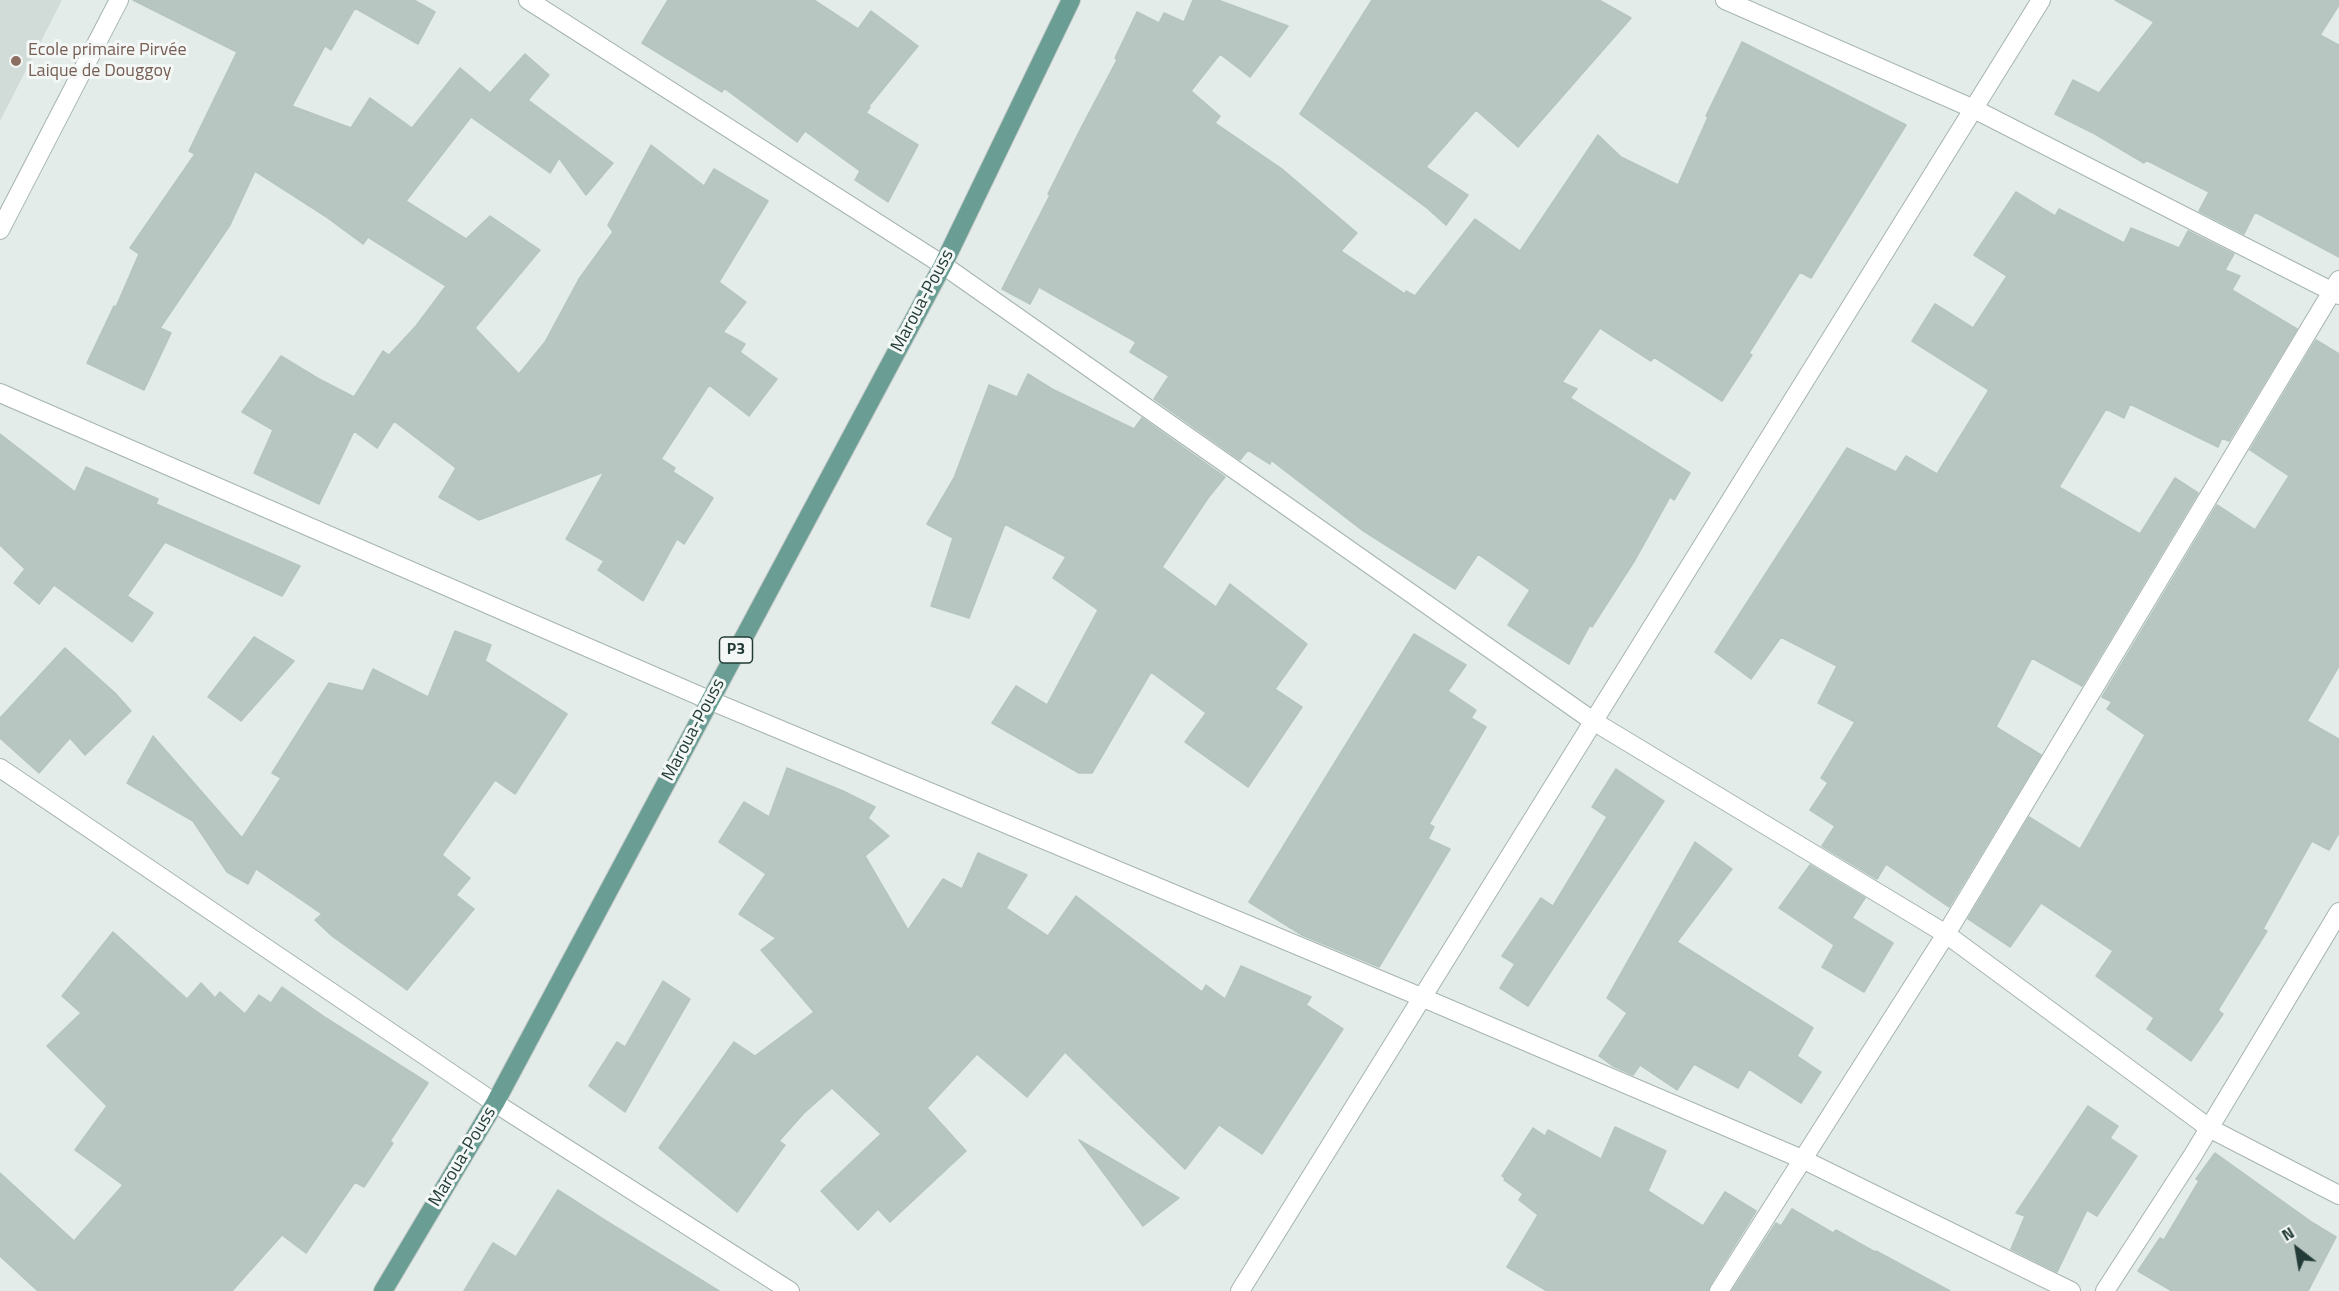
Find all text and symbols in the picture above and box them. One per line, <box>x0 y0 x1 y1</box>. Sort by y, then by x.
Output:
place label: Ecole primaire Pirvée Laique de Douggoy <box>28 40 187 82</box>
marker: Ecole primaire Pirvée Laique de Douggoy <box>9 54 23 68</box>
street label: Maroua-Pouss <box>887 246 959 356</box>
road number: P3 <box>720 637 752 663</box>
street label: Maroua-Pouss <box>658 675 730 785</box>
street label: Maroua-Pouss <box>425 1103 501 1211</box>
north arrow <box>2267 1219 2327 1279</box>
text: N <box>2277 1220 2299 1247</box>

